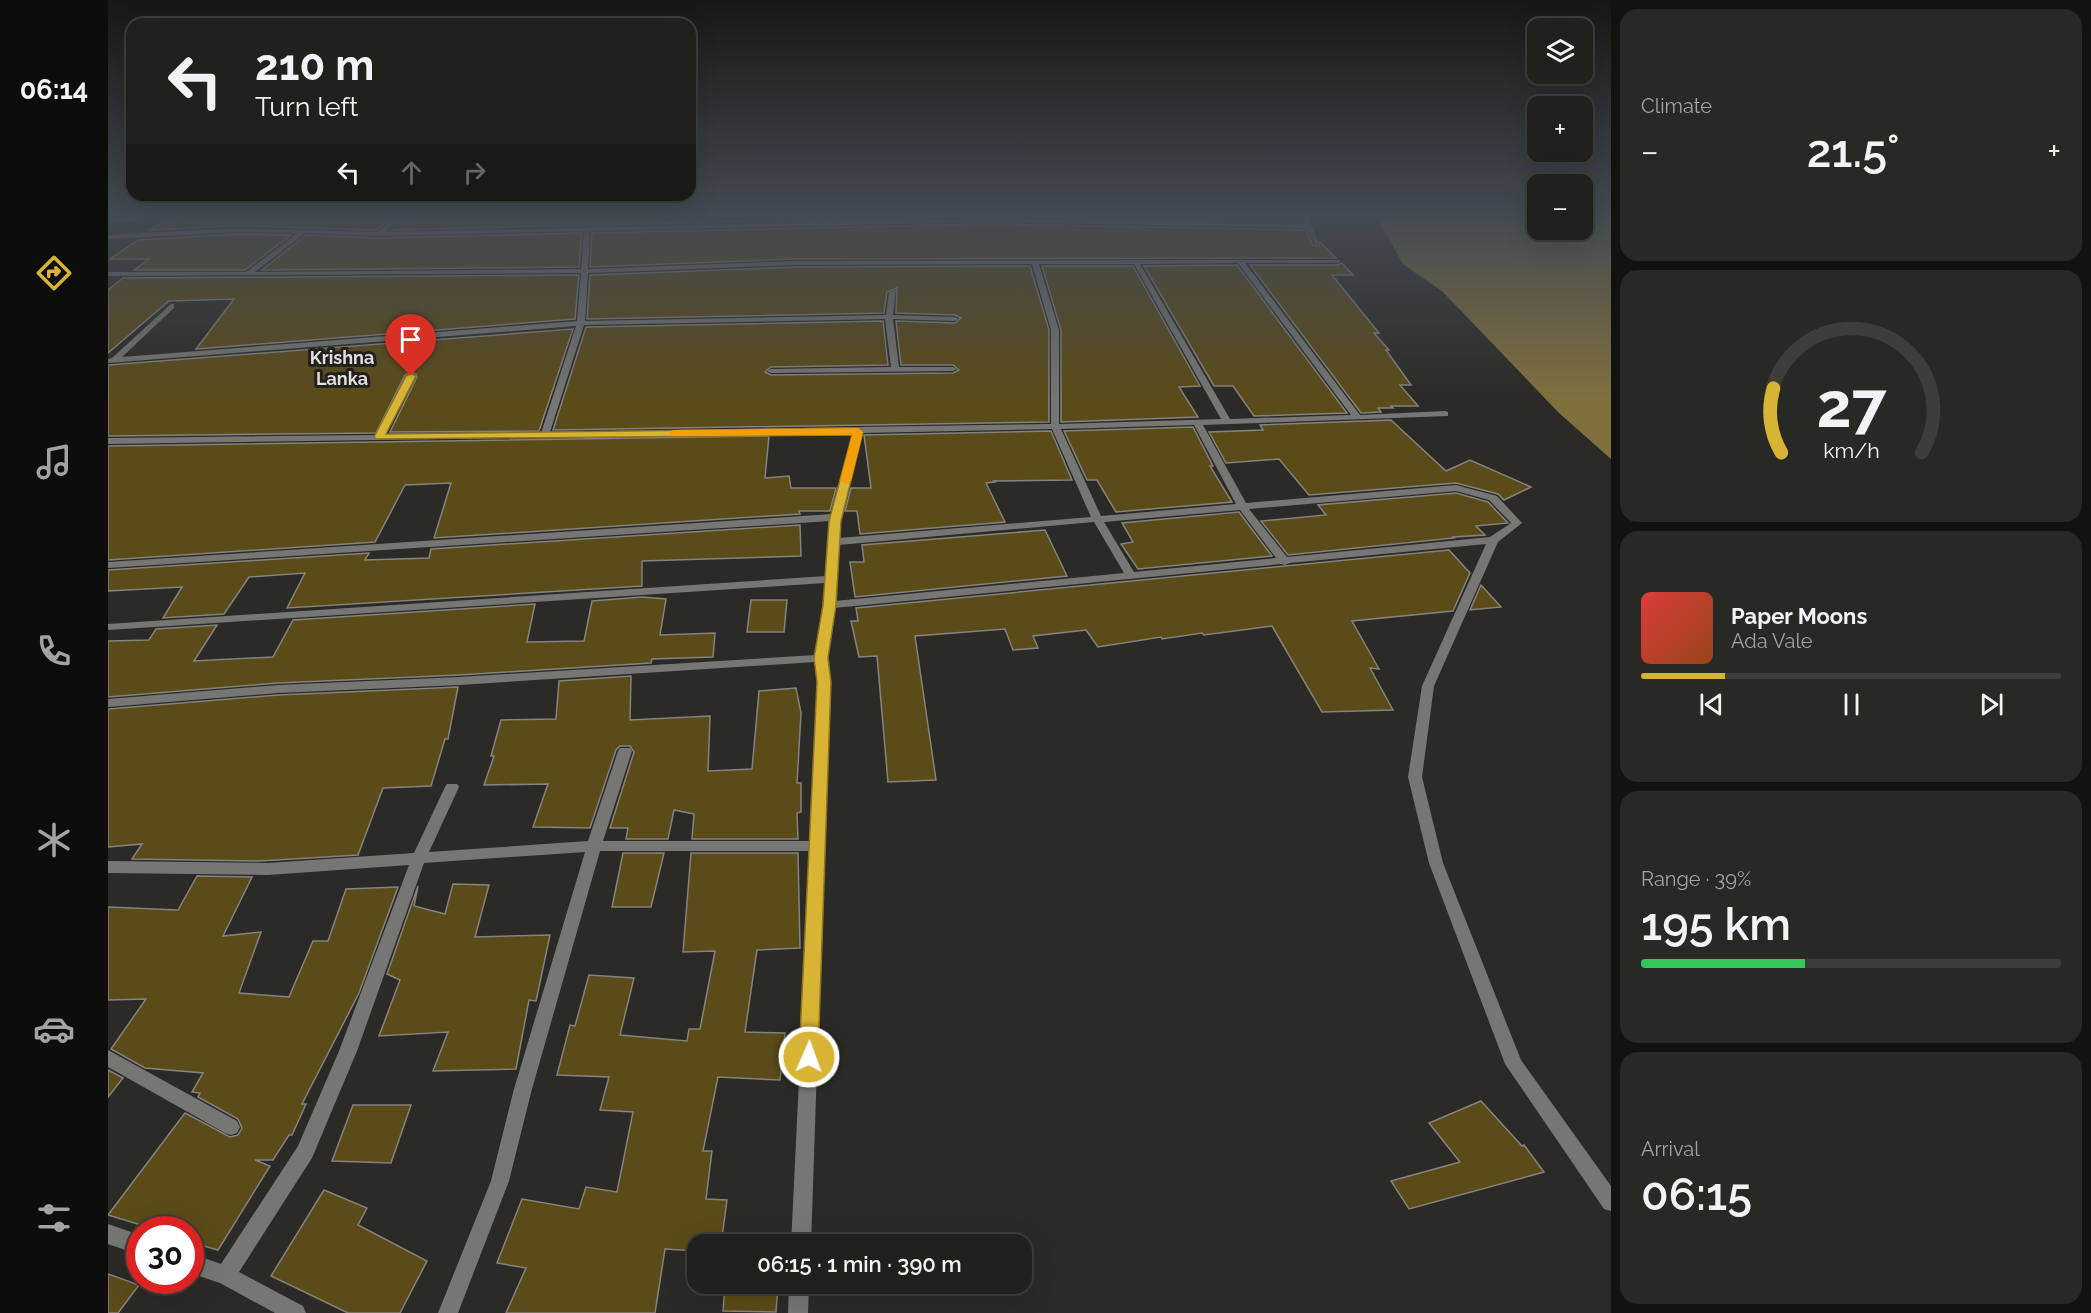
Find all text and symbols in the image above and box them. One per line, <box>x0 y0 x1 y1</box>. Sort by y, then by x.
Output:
map controls <box>1527 18 1593 240</box>
button: layers <box>1527 18 1593 84</box>
text: 210 m <box>255 41 374 90</box>
icon: left <box>156 42 234 120</box>
text: 06:14 <box>20 74 88 105</box>
text: Turn left <box>255 91 358 122</box>
text: Climate <box>1641 94 1712 118</box>
button: + <box>1527 96 1593 162</box>
text: 21.5° <box>1807 125 1899 178</box>
text: − <box>1641 132 1659 171</box>
text: + <box>2047 132 2061 171</box>
icon: left <box>332 156 365 189</box>
icon: ahead <box>395 156 428 189</box>
icon: right <box>458 156 491 189</box>
button: − <box>1527 174 1593 240</box>
icon: directions <box>33 252 75 294</box>
pin <box>385 314 436 376</box>
icon: arrive <box>394 323 427 356</box>
district label: Krishna Lanka <box>310 347 374 389</box>
text: 27 <box>1816 368 1887 442</box>
text: km/h <box>1823 438 1879 463</box>
icon: music <box>33 441 75 483</box>
text: Paper Moons <box>1731 603 1867 629</box>
text: Ada Vale <box>1731 629 1813 653</box>
icon: phone <box>33 630 75 672</box>
icon: previous <box>1695 688 1728 721</box>
icon: pause <box>1835 688 1868 721</box>
icon: next <box>1975 688 2008 721</box>
icon: climate <box>33 819 75 861</box>
text: Range · 39% <box>1641 867 1751 891</box>
text: 195 km <box>1641 898 1791 951</box>
icon: car <box>33 1008 75 1050</box>
position arrow <box>777 1025 841 1089</box>
text: Arrival <box>1641 1137 1700 1161</box>
text: 06:15 <box>1641 1168 1752 1221</box>
icon: filters <box>33 1197 75 1239</box>
speed limit sign: 30 <box>126 1216 204 1294</box>
text: 06:15 · 1 min · 390 m <box>757 1251 962 1277</box>

